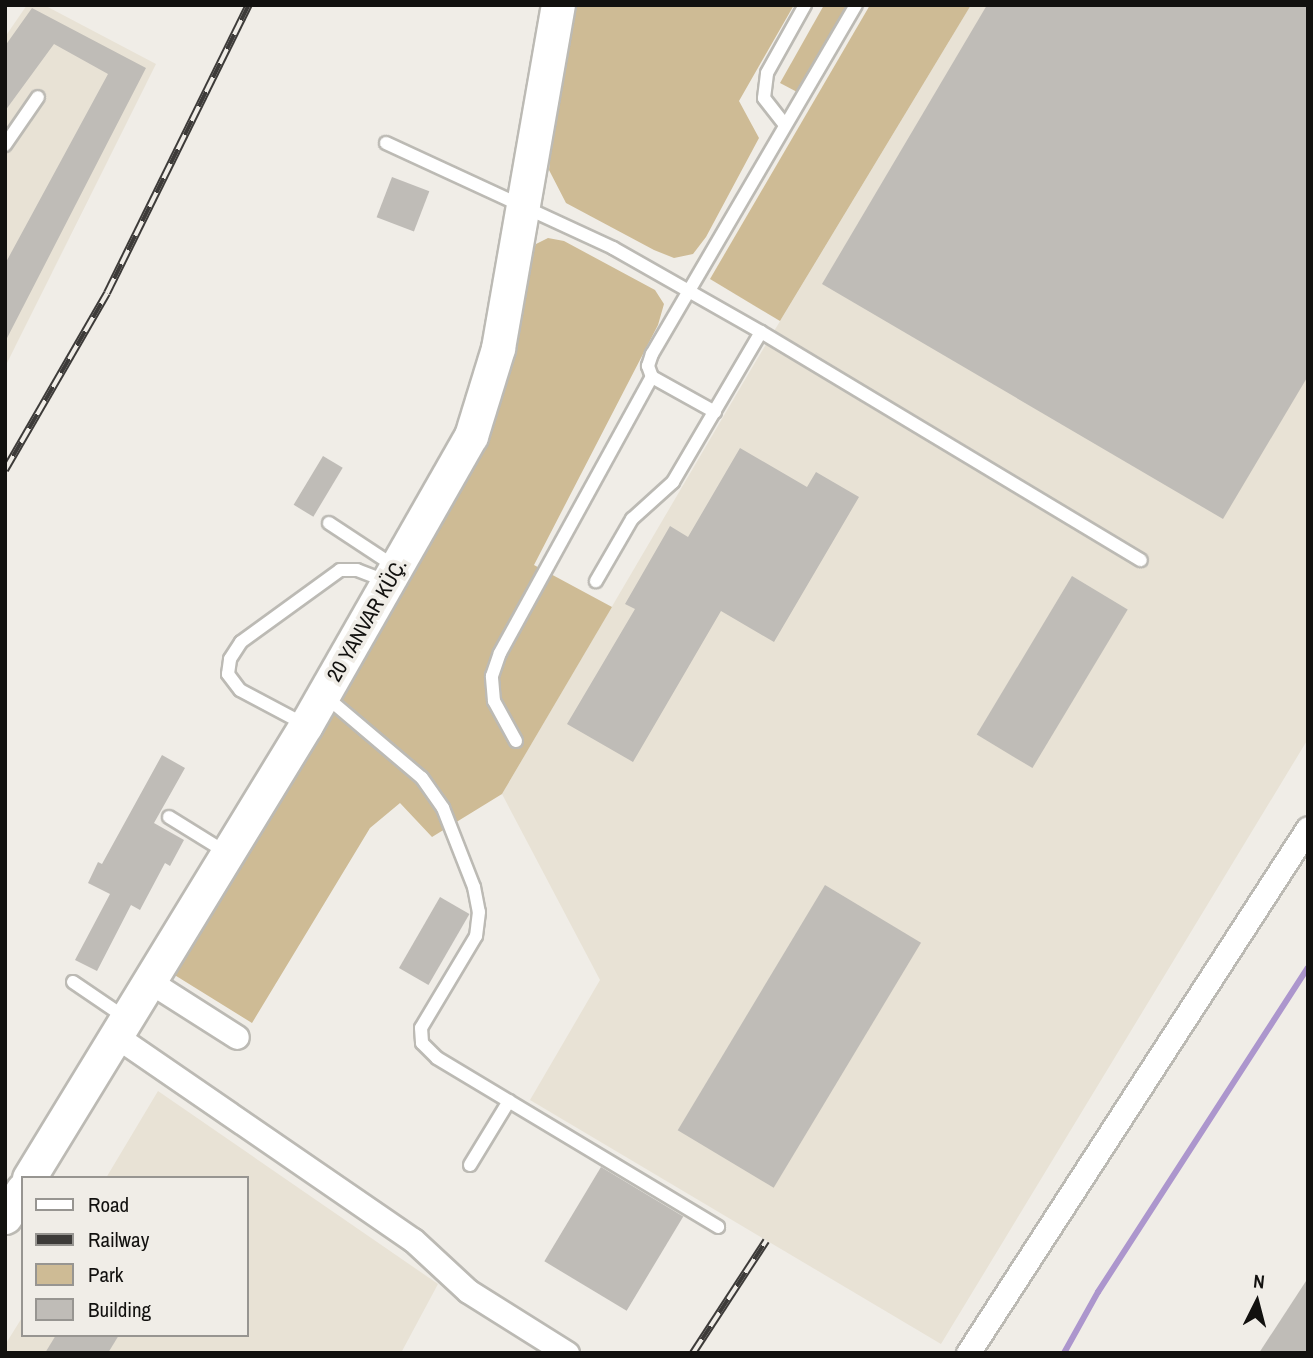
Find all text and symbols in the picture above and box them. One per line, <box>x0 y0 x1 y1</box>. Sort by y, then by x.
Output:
street label: 20 YANVAR KÜÇ. <box>322 554 412 686</box>
legend <box>21 1176 248 1337</box>
text: Road <box>88 1190 129 1219</box>
text: Railway <box>88 1225 149 1254</box>
text: Park <box>88 1260 123 1289</box>
north arrow <box>1222 1267 1292 1337</box>
text: N <box>1252 1268 1266 1295</box>
text: Building <box>88 1295 151 1324</box>

